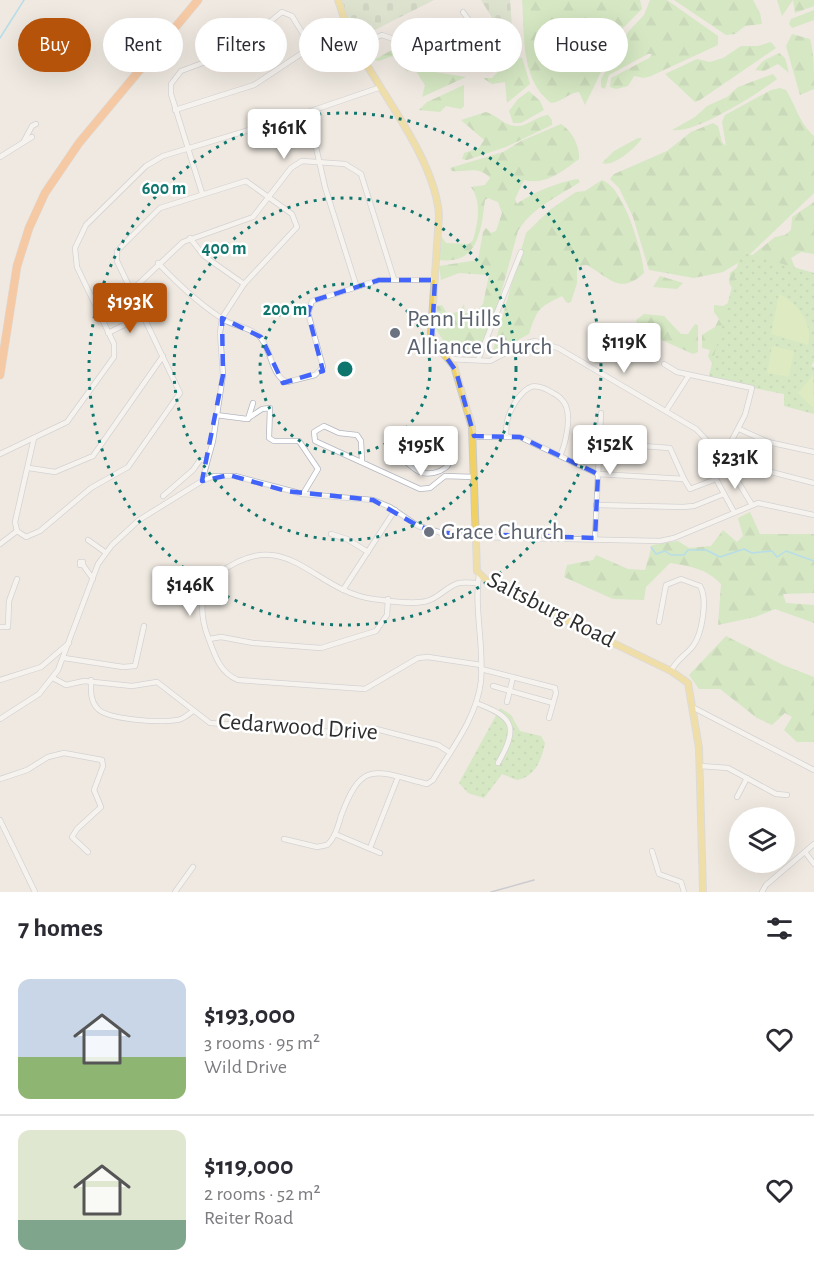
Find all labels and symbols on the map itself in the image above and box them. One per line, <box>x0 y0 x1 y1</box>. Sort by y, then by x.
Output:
pin: $161K <box>242 109 326 160</box>
text: 600 m <box>142 180 186 198</box>
text: 400 m <box>201 240 247 258</box>
pin: $193K <box>88 283 172 334</box>
text: 200 m <box>263 301 307 319</box>
place label: Penn Hills Alliance Church <box>407 307 552 359</box>
pin: $119K <box>582 323 666 374</box>
marker: Penn Hills Alliance Church <box>388 326 402 340</box>
centre of rings <box>335 359 355 379</box>
pin: $152K <box>568 425 652 476</box>
pin: $195K <box>379 426 463 477</box>
pin: $231K <box>693 439 777 490</box>
place label: Grace Church <box>441 520 564 544</box>
marker: Grace Church <box>422 525 436 539</box>
pin: $146K <box>148 566 232 617</box>
street label: Saltsburg Road <box>483 568 619 652</box>
street label: Cedarwood Drive <box>217 709 379 745</box>

